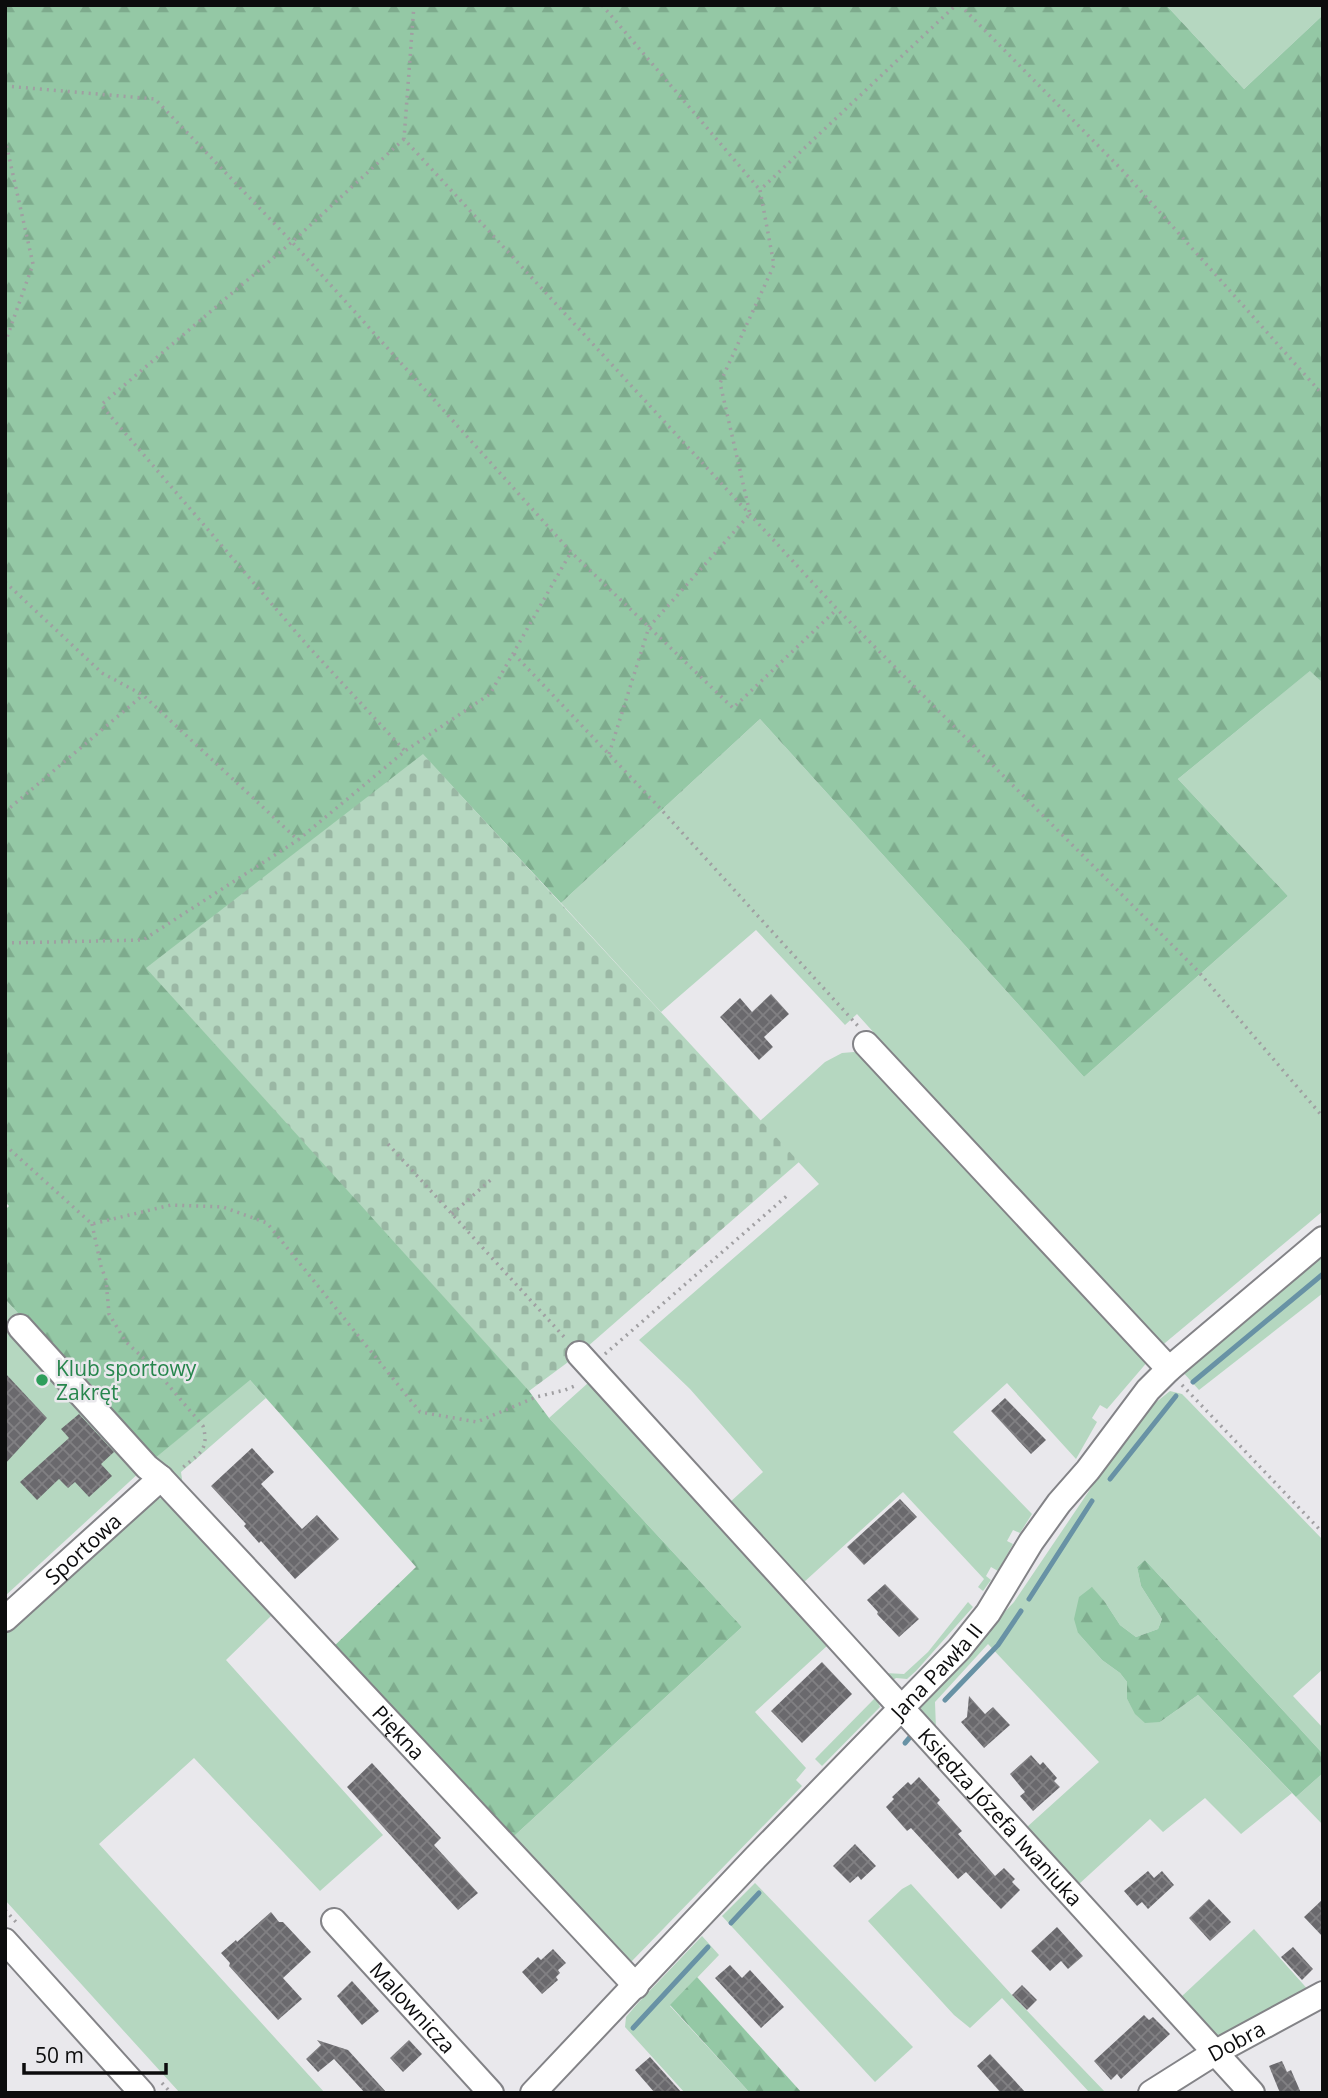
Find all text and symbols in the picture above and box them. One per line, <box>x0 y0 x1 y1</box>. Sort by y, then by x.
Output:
place label: Klub sportowy Zakręt <box>56 1354 197 1406</box>
marker: Klub sportowy Zakręt <box>34 1372 50 1388</box>
street label: Sportowa <box>39 1507 127 1590</box>
street label: Jana Pawła II <box>883 1617 989 1726</box>
street label: Piękna <box>366 1699 431 1766</box>
street label: Księdza Józefa Iwaniuka <box>912 1722 1089 1912</box>
street label: Malownicza <box>364 1956 462 2059</box>
street label: Dobra <box>1203 2014 1270 2068</box>
scale bar <box>24 2032 166 2076</box>
text: 50 m <box>35 2041 84 2069</box>

